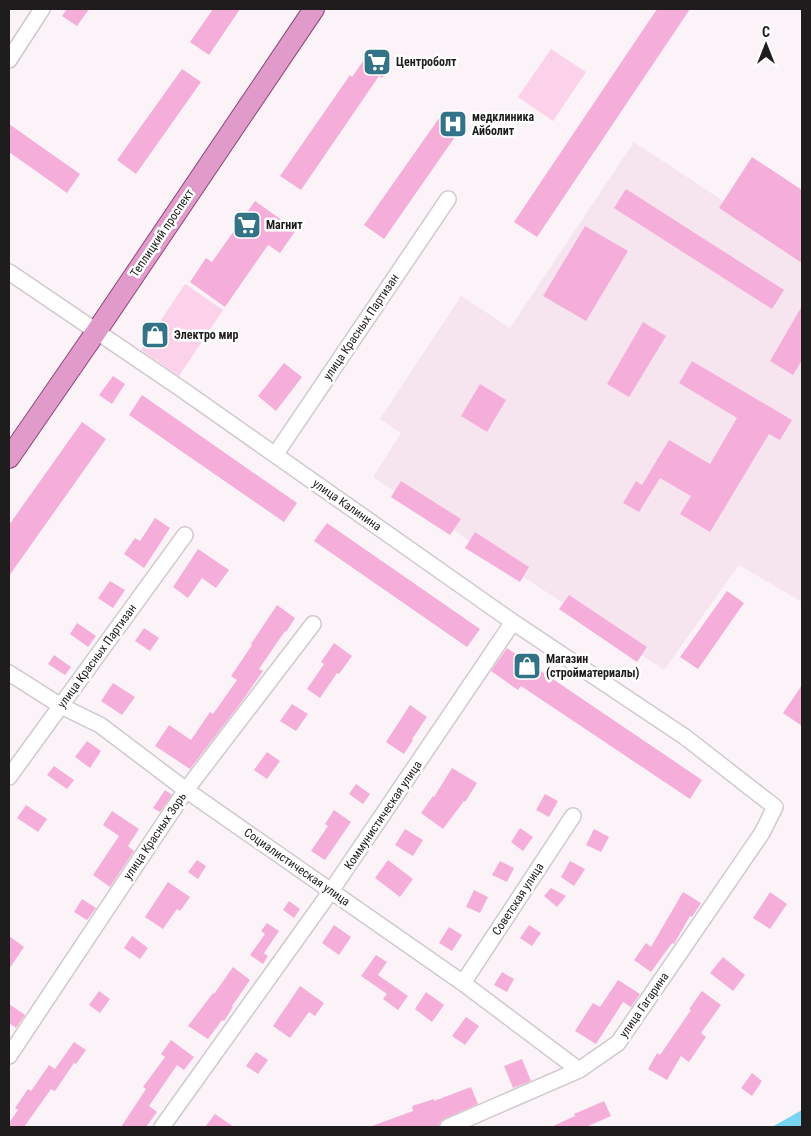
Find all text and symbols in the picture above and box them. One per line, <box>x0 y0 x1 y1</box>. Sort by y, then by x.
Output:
north arrow <box>741 20 791 70</box>
text: С <box>762 24 770 40</box>
supermarket icon: Центроболт <box>362 47 392 77</box>
place label: Центроболт <box>396 55 457 69</box>
hospital icon: медклиника Айболит <box>438 109 468 139</box>
place label: медклиника Айболит <box>472 110 534 138</box>
street label: Теплицкий проспект <box>127 186 197 280</box>
supermarket icon: Магнит <box>232 210 262 240</box>
place label: Магнит <box>266 218 303 232</box>
street label: улица Красных Партизан <box>320 271 402 383</box>
shop icon: Электро мир <box>140 320 170 350</box>
place label: Электро мир <box>174 328 239 342</box>
street label: улица Калинина <box>310 476 384 534</box>
street label: улица Красных Партизан <box>55 601 139 711</box>
shop icon: Магазин (стройматериалы) <box>512 651 542 681</box>
place label: Магазин (стройматериалы) <box>546 652 639 680</box>
street label: Коммунистическая улица <box>341 758 425 872</box>
street label: улица Красных Зорь <box>121 790 189 882</box>
street label: Социалистическая улица <box>241 825 353 909</box>
street label: Советская улица <box>489 860 547 938</box>
street label: улица Гагарина <box>616 970 672 1040</box>

